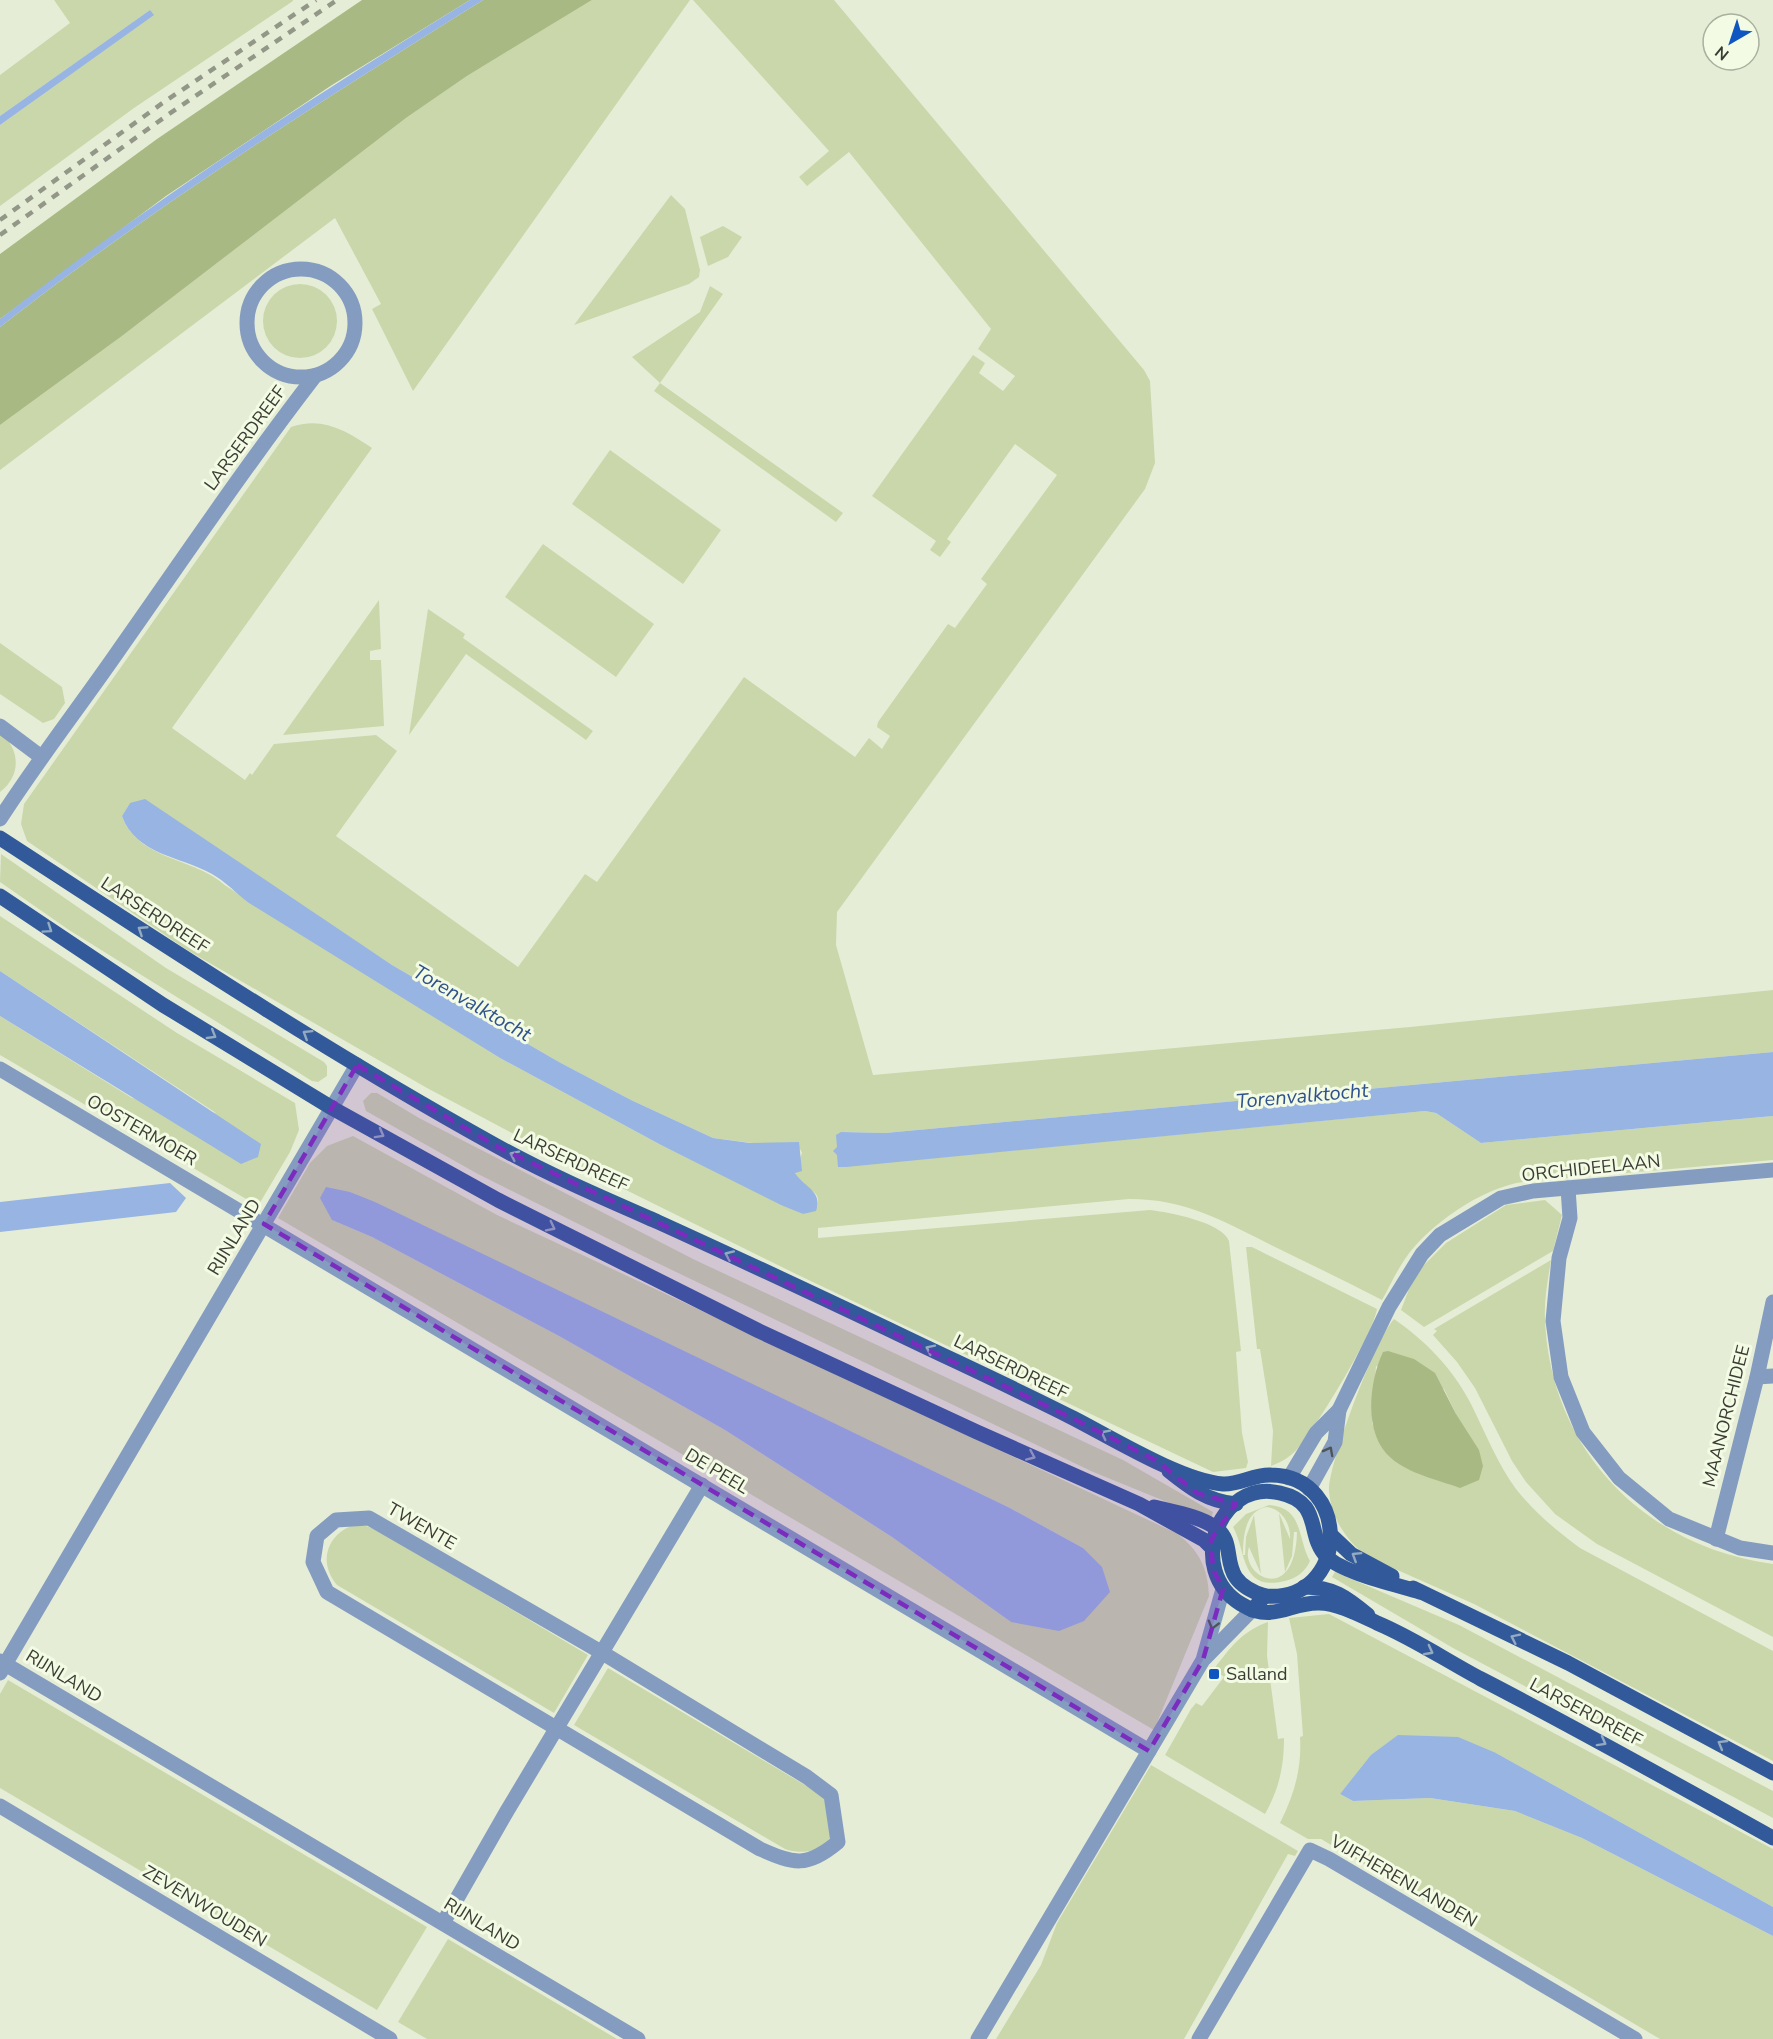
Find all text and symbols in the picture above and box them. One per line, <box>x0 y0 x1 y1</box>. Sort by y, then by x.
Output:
north arrow <box>1701 12 1761 72</box>
text: N <box>1711 41 1734 65</box>
street label: LARSERDREEF <box>199 381 291 495</box>
street label: LARSERDREEF <box>96 871 214 959</box>
one-way arrow <box>42 922 53 933</box>
one-way arrow <box>138 927 149 938</box>
water label: Torenvalktocht <box>408 958 537 1048</box>
one-way arrow <box>206 1027 216 1039</box>
one-way arrow <box>303 1030 313 1042</box>
water label: Torenvalktocht <box>1235 1077 1370 1115</box>
street label: OOSTERMOER <box>83 1089 201 1171</box>
street label: LARSERDREEF <box>510 1123 633 1197</box>
one-way arrow <box>374 1127 384 1138</box>
street label: ORCHIDEELAAN <box>1520 1149 1662 1187</box>
one-way arrow <box>510 1151 521 1162</box>
street label: RIJNLAND <box>202 1194 266 1280</box>
one-way arrow <box>545 1220 556 1231</box>
one-way arrow <box>725 1250 736 1262</box>
street label: LARSERDREEF <box>950 1329 1072 1405</box>
street label: MAANORCHIDEE <box>1697 1343 1755 1489</box>
one-way arrow <box>925 1345 936 1357</box>
one-way arrow <box>1100 1430 1111 1442</box>
street label: DE PEEL <box>681 1443 754 1500</box>
one-way arrow <box>1322 1447 1333 1458</box>
one-way arrow <box>1024 1449 1035 1461</box>
street label: TWENTE <box>383 1497 461 1555</box>
one-way arrow <box>1352 1552 1362 1564</box>
one-way arrow <box>1208 1619 1220 1629</box>
one-way arrow <box>1511 1633 1522 1645</box>
street label: RIJNLAND <box>21 1644 107 1708</box>
one-way arrow <box>1423 1644 1434 1655</box>
place label: Salland <box>1226 1662 1288 1686</box>
marker: Salland <box>1207 1667 1221 1681</box>
street label: LARSERDREEF <box>1525 1672 1647 1752</box>
one-way arrow <box>1596 1735 1606 1746</box>
one-way arrow <box>1718 1740 1728 1751</box>
street label: VIJFHERENLANDEN <box>1325 1829 1482 1933</box>
street label: ZEVENWOUDEN <box>138 1859 272 1953</box>
street label: RIJNLAND <box>439 1892 525 1956</box>

